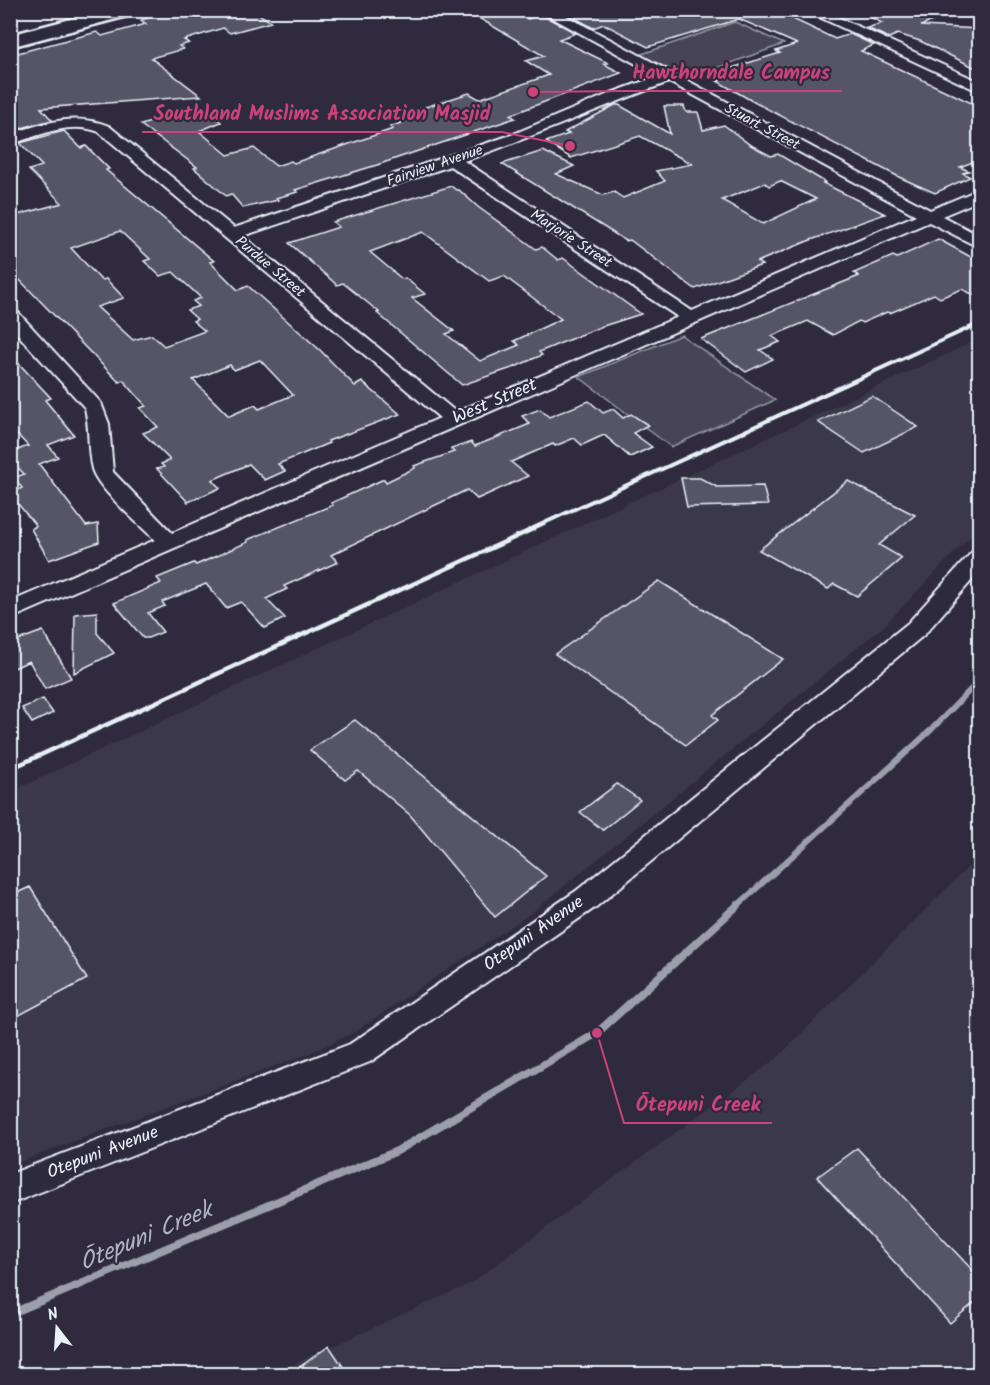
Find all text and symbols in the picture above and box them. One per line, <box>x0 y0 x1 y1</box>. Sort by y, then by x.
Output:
callout: Hawthorndale Campus <box>621 53 842 91</box>
text: Hawthorndale Campus <box>632 58 830 90</box>
callout: Southland Muslims Association Masjid <box>142 94 502 132</box>
street label: Stuart Street <box>720 97 804 157</box>
text: Southland Muslims Association Masjid <box>154 99 492 131</box>
street label: Fairview Avenue <box>384 138 487 194</box>
street label: Marjorie Street <box>525 203 617 275</box>
street label: Purdue Street <box>229 230 311 304</box>
street label: West Street <box>448 371 543 433</box>
street label: Otepuni Avenue <box>478 888 590 980</box>
callout: Ōtepuni Creek <box>624 1085 772 1123</box>
text: Ōtepuni Creek <box>636 1090 761 1122</box>
street label: Otepuni Avenue <box>43 1118 163 1188</box>
water label: Ōtepuni Creek <box>73 1190 222 1283</box>
north arrow <box>27 1298 87 1358</box>
text: N <box>45 1302 62 1329</box>

